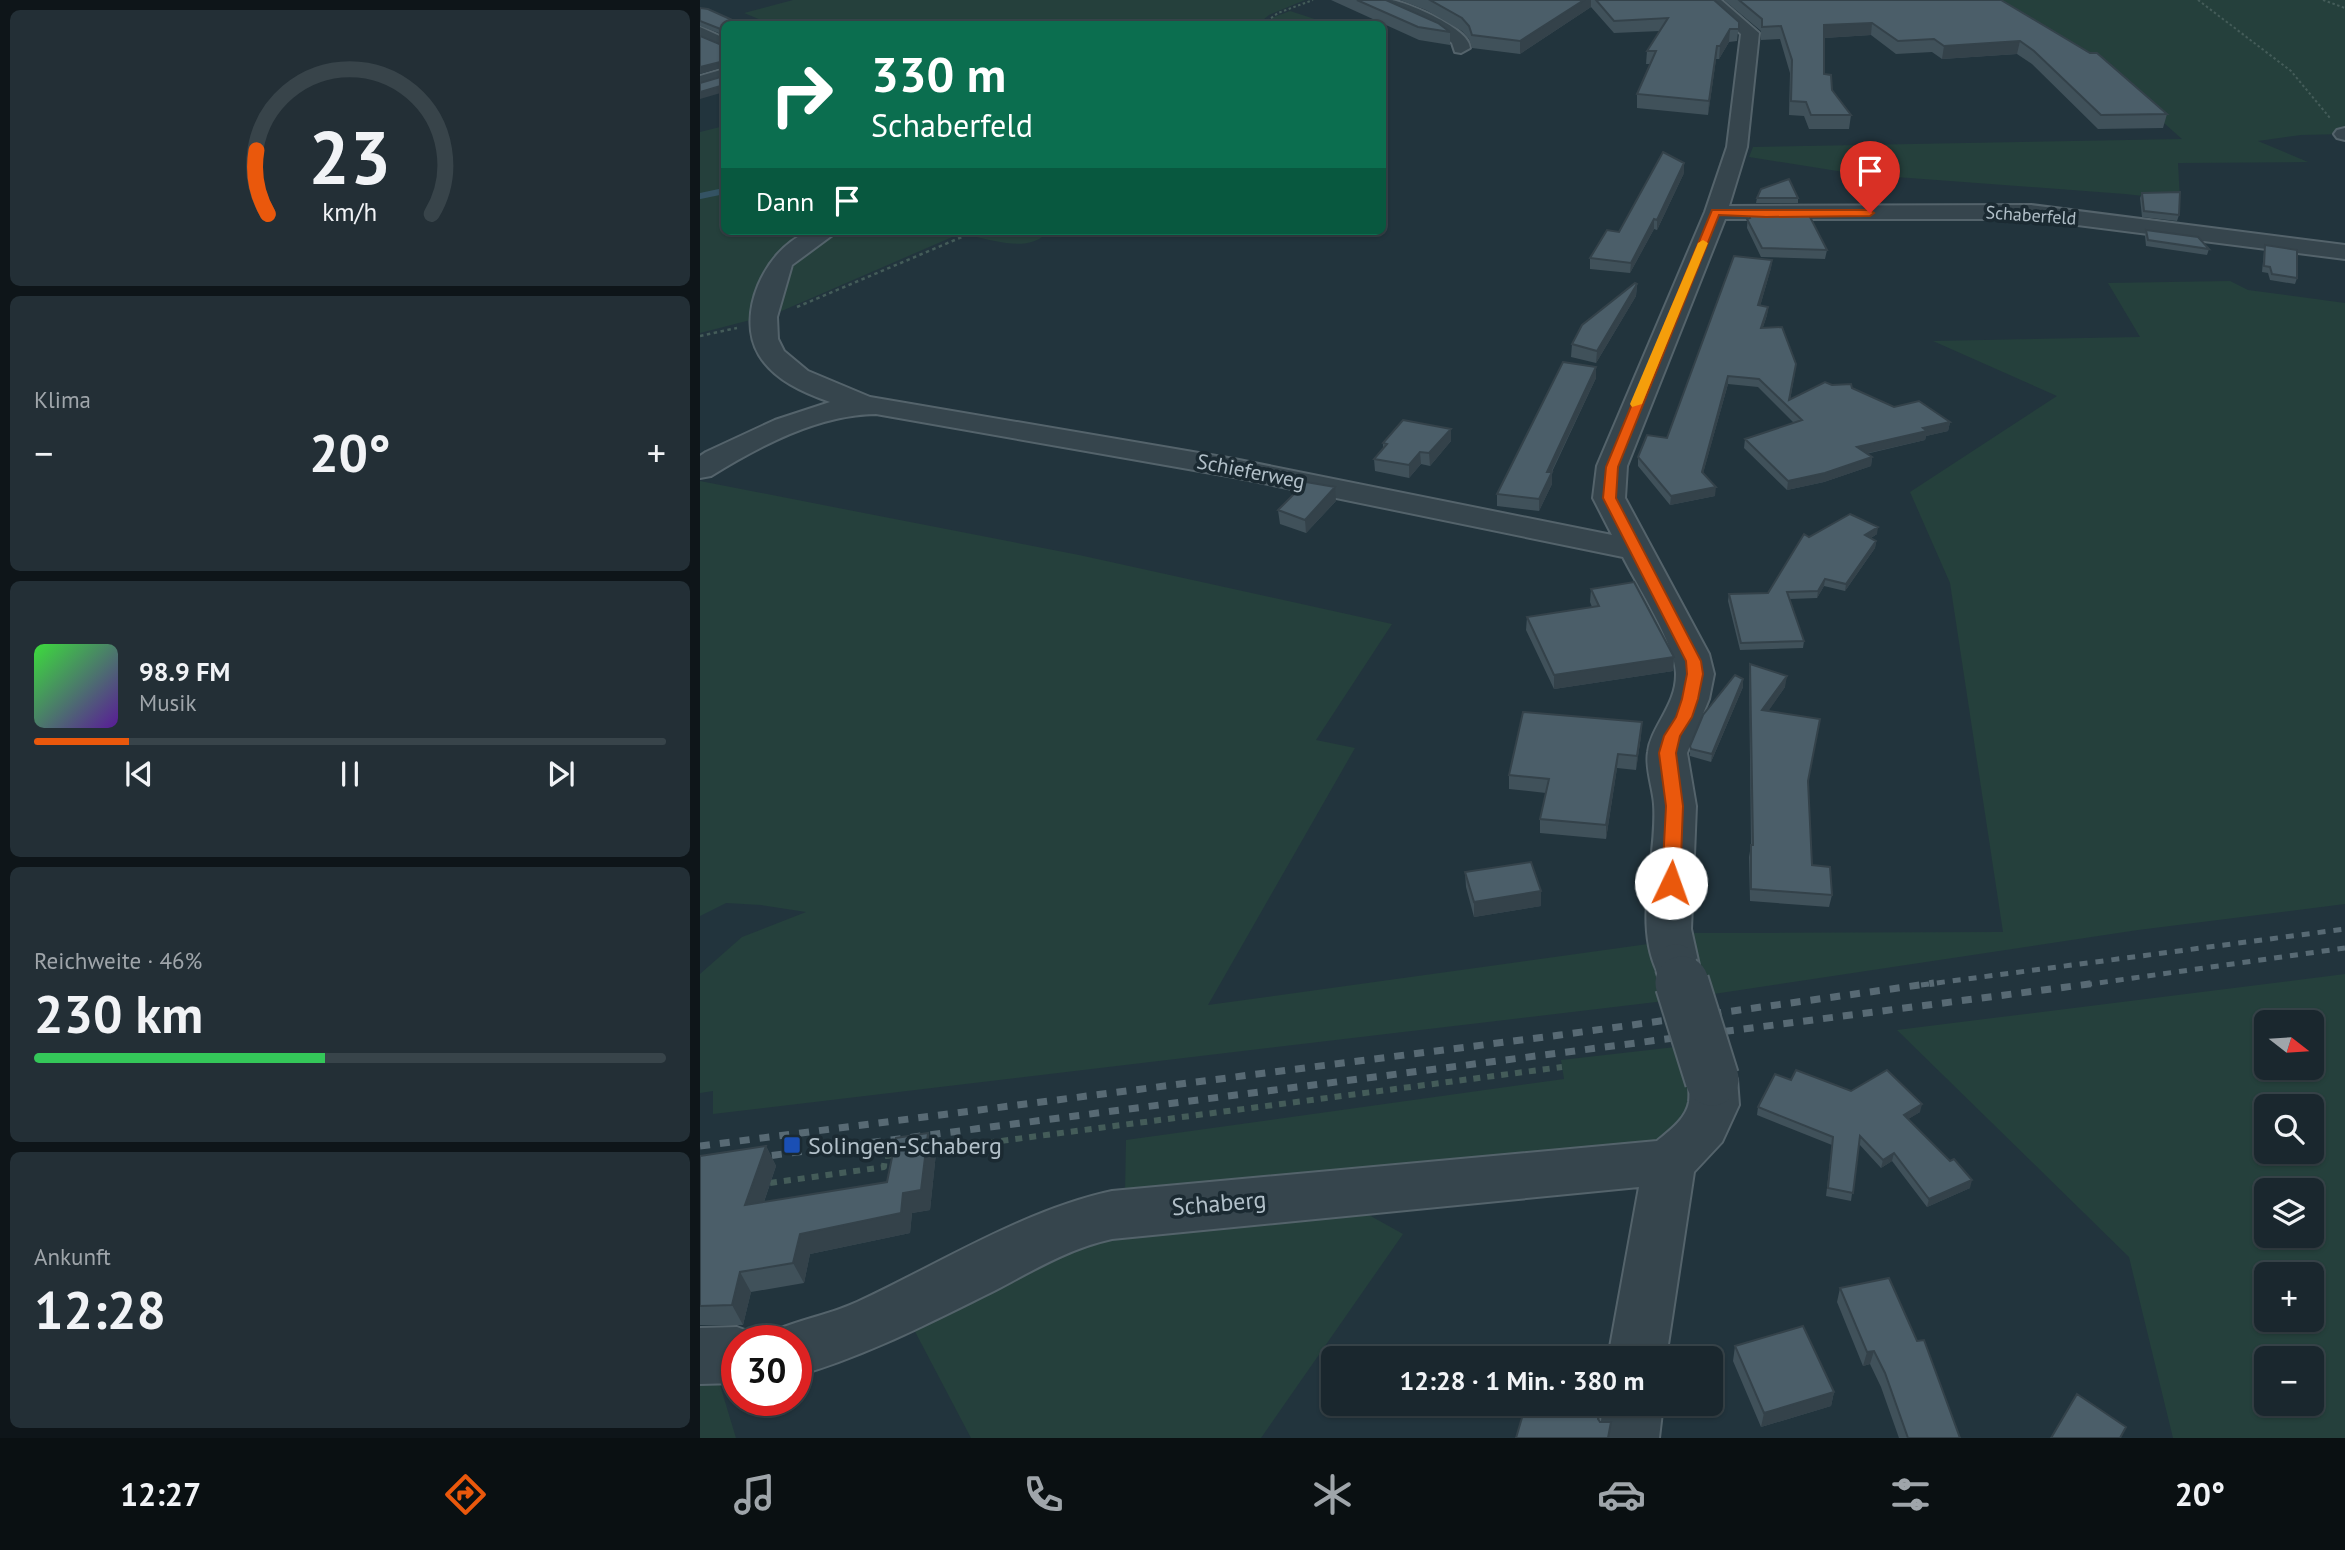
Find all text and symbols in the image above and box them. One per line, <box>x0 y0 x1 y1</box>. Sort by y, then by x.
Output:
text: 330 m <box>871 42 1006 106</box>
icon: right <box>756 49 847 140</box>
text: Schaberfeld <box>871 104 1033 146</box>
text: 23 <box>309 110 391 204</box>
pin <box>1840 141 1900 213</box>
icon: arrive <box>1851 152 1889 190</box>
icon: arrive <box>828 182 866 220</box>
text: Dann <box>756 185 814 218</box>
text: km/h <box>323 196 377 228</box>
street label: Schaberfeld <box>1985 200 2077 230</box>
text: Klima <box>34 385 91 414</box>
text: 20° <box>309 419 391 486</box>
text: − <box>34 428 53 477</box>
text: + <box>647 428 666 477</box>
street label: Schieferweg <box>1195 447 1307 495</box>
text: 98.9 FM <box>139 655 230 688</box>
text: Musik <box>139 688 196 717</box>
icon: previous <box>120 755 158 793</box>
icon: pause <box>331 755 369 793</box>
icon: next <box>542 755 580 793</box>
position arrow <box>1634 846 1708 920</box>
text: Reichweite · 46% <box>34 946 202 975</box>
text: 230 km <box>34 980 203 1047</box>
north arrow <box>2254 1010 2324 1080</box>
map controls <box>2254 1010 2324 1416</box>
button: search <box>2254 1094 2324 1164</box>
place label: Solingen-Schaberg <box>808 1130 1002 1161</box>
marker: Solingen-Schaberg <box>782 1135 802 1155</box>
button: layers <box>2254 1178 2324 1248</box>
street label: Schaberg <box>1170 1183 1268 1223</box>
text: Ankunft <box>34 1242 111 1271</box>
button: + <box>2254 1262 2324 1332</box>
text: 12:28 <box>34 1276 166 1343</box>
speed limit sign: 30 <box>721 1325 812 1416</box>
button: − <box>2254 1346 2324 1416</box>
text: 12:28 · 1 Min. · 380 m <box>1399 1364 1645 1397</box>
icon: directions <box>441 1470 490 1519</box>
icon: music <box>730 1470 779 1519</box>
icon: phone <box>1019 1470 1068 1519</box>
icon: climate <box>1308 1470 1357 1519</box>
icon: car <box>1597 1470 1646 1519</box>
icon: filters <box>1886 1470 1935 1519</box>
text: 12:27 <box>120 1473 201 1515</box>
text: 20° <box>2175 1473 2225 1515</box>

